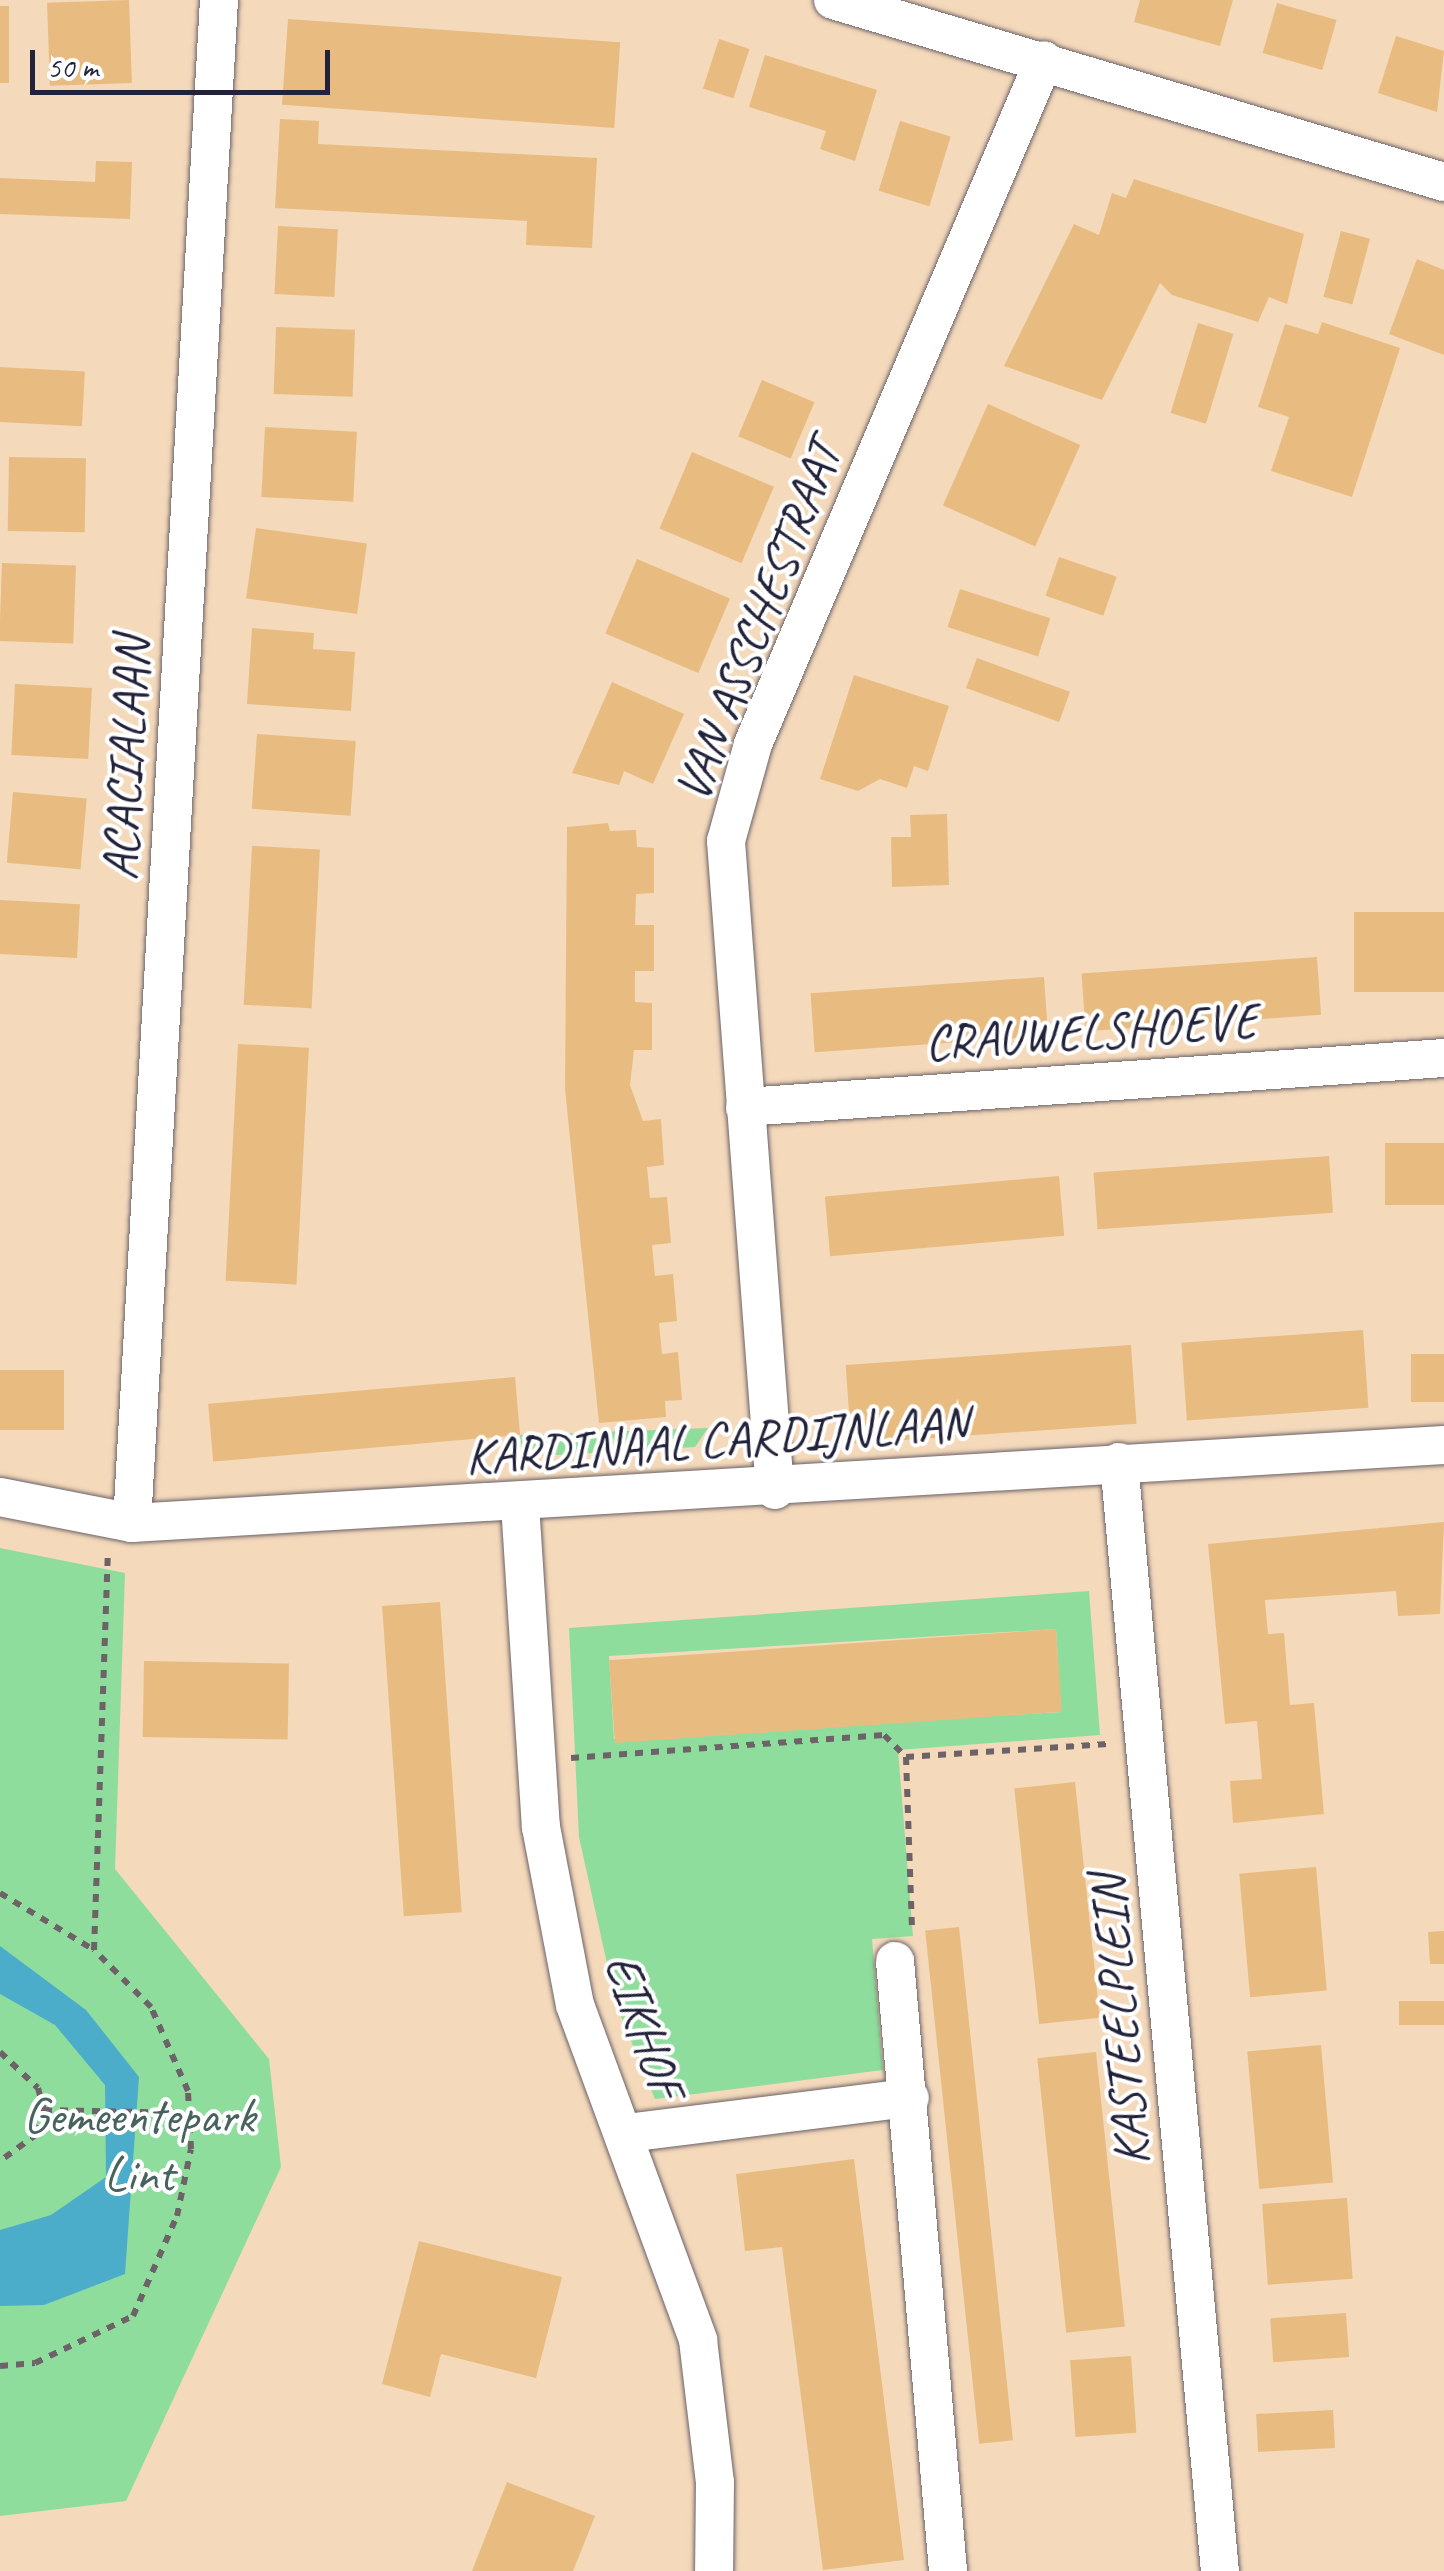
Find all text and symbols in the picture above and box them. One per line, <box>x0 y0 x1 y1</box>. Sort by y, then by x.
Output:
scale bar <box>35 30 335 92</box>
text: 50 m <box>47 48 98 86</box>
street label: VAN ASSCHESTRAAT <box>662 432 854 810</box>
street label: ACACIALAAN <box>90 636 162 882</box>
street label: CRAUWELSHOEVE <box>923 990 1259 1074</box>
street label: KARDINAAL CARDIJNLAAN <box>466 1393 968 1487</box>
street label: KASTEELPLEIN <box>1077 1874 1163 2168</box>
street label: EIKHOF <box>592 1946 696 2106</box>
park label: Gemeentepark Lint <box>23 2085 255 2202</box>

